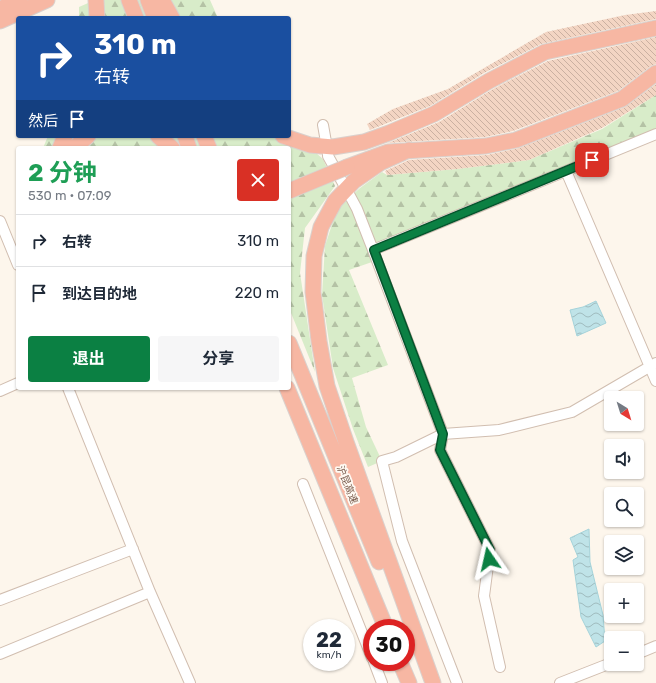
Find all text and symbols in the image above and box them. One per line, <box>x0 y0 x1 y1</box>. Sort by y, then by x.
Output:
text: 310 m <box>94 28 177 61</box>
icon: right <box>28 32 80 84</box>
text: 右转 <box>94 66 130 88</box>
icon: arrive <box>66 108 88 130</box>
text: 然后 <box>28 112 58 130</box>
pin <box>575 143 609 177</box>
icon: arrive <box>581 149 603 171</box>
text: 2 分钟 <box>28 159 97 187</box>
button: close <box>237 159 279 201</box>
text: 530 m · 07:09 <box>28 188 111 203</box>
icon: right <box>28 230 50 252</box>
text: 310 m <box>237 232 279 250</box>
text: 右转 <box>62 233 92 251</box>
icon: arrive <box>28 282 50 304</box>
text: 220 m <box>235 284 279 302</box>
text: 到达目的地 <box>62 285 137 303</box>
button: 退出 <box>28 336 150 382</box>
button: 分享 <box>158 336 279 382</box>
north arrow <box>604 391 644 431</box>
map controls <box>604 391 644 671</box>
button: sound <box>604 439 644 479</box>
street label: 沪昆高速 <box>334 464 360 506</box>
button: search <box>604 487 644 527</box>
button: layers <box>604 535 644 575</box>
position arrow <box>468 538 510 580</box>
button: + <box>604 583 644 623</box>
speed limit sign: 30 <box>363 619 415 671</box>
text: 22 <box>316 628 342 652</box>
button: − <box>604 631 644 671</box>
text: km/h <box>317 649 341 661</box>

